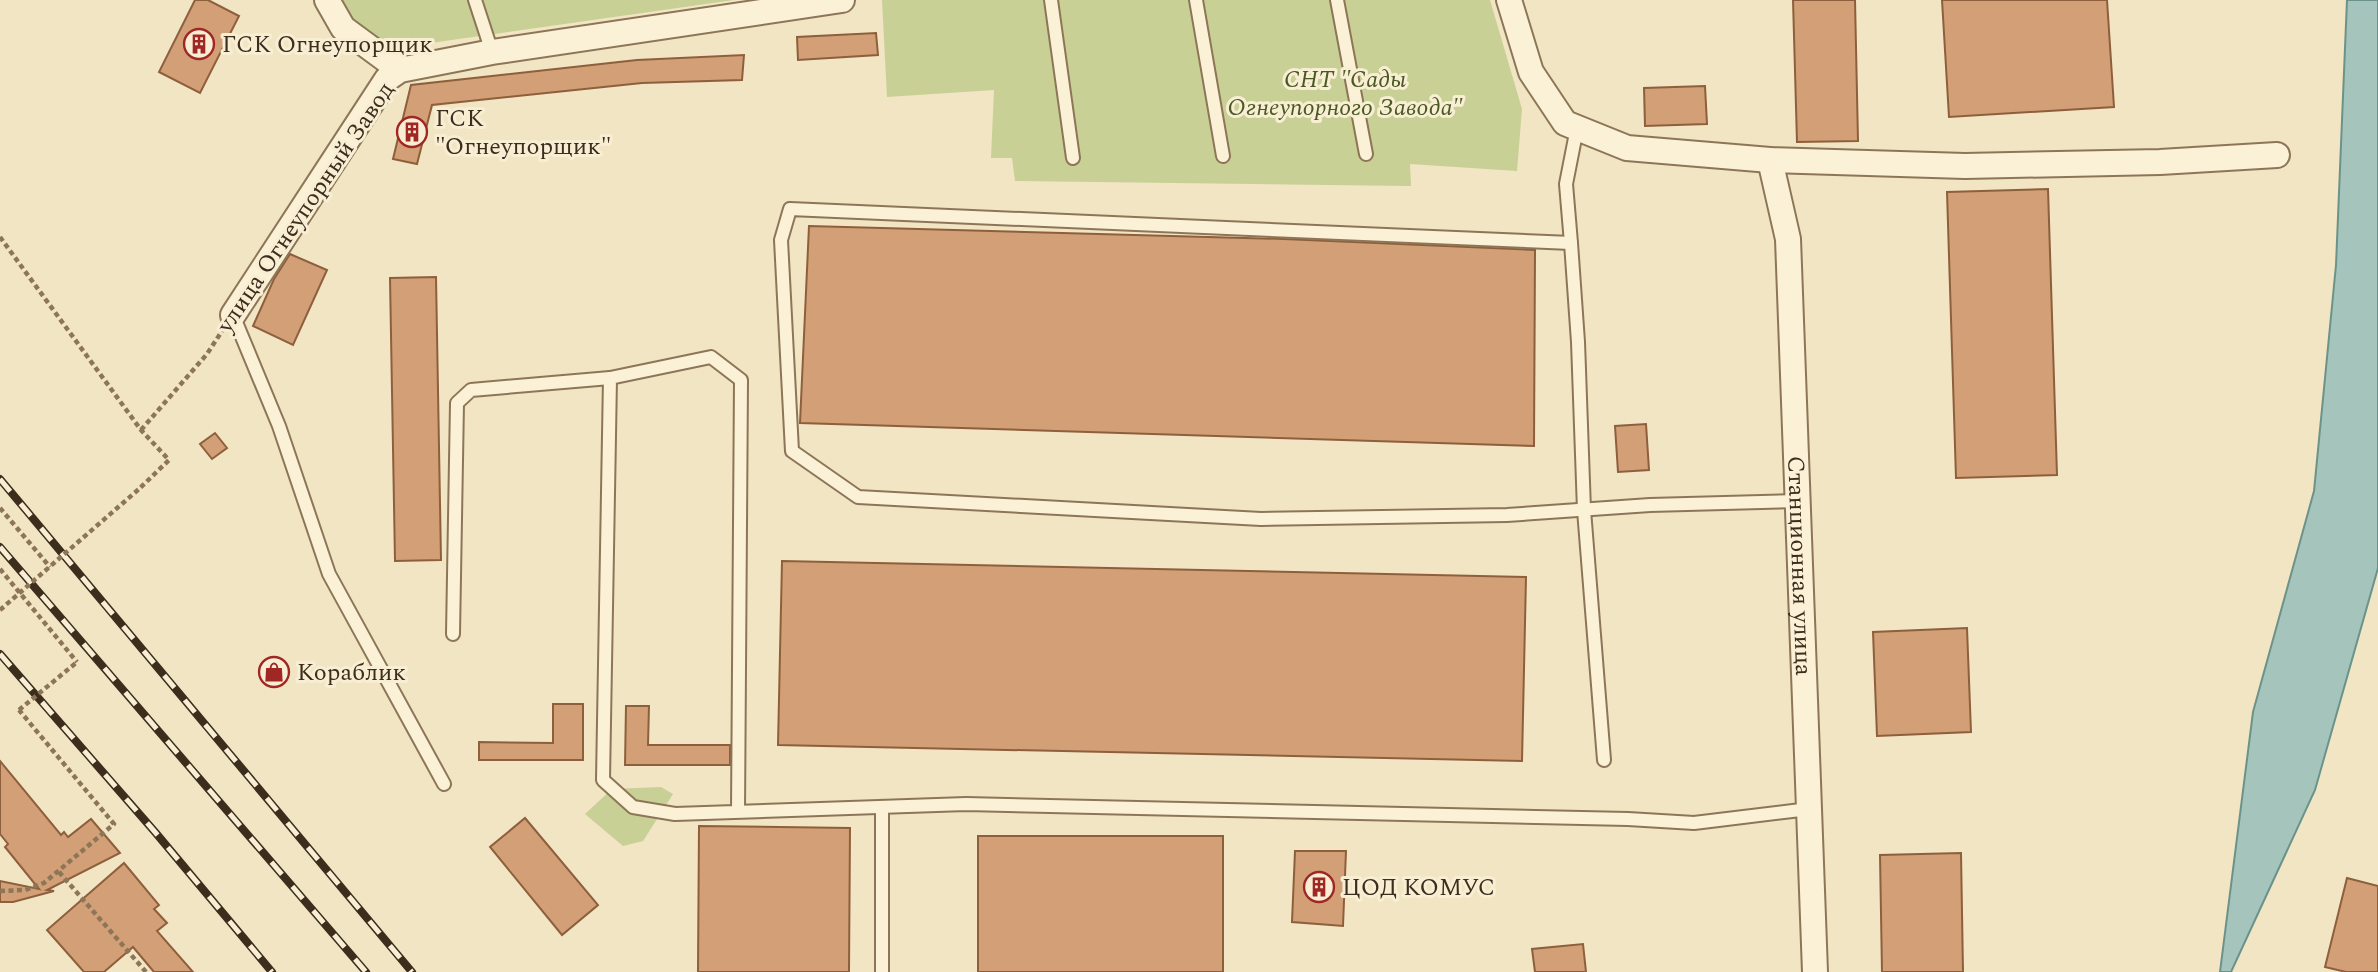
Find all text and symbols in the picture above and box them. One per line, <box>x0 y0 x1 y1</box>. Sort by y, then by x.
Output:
building icon: ГСК Огнеупорщик <box>182 27 216 61</box>
place label: ГСК Огнеупорщик <box>222 27 433 63</box>
park label: СНТ "Сады Огнеупорного Завода" <box>1227 62 1463 126</box>
street label: улица Огнеупорный Завод <box>207 75 404 341</box>
place label: ГСК "Огнеупорщик" <box>435 101 612 165</box>
building icon: ГСК "Огнеупорщик" <box>395 115 429 149</box>
street label: Станционная улица <box>1777 455 1821 677</box>
shop icon: Кораблик <box>257 655 291 689</box>
place label: Кораблик <box>297 655 406 691</box>
building icon: ЦОД КОМУС <box>1302 870 1336 904</box>
place label: ЦОД КОМУС <box>1342 870 1495 906</box>

